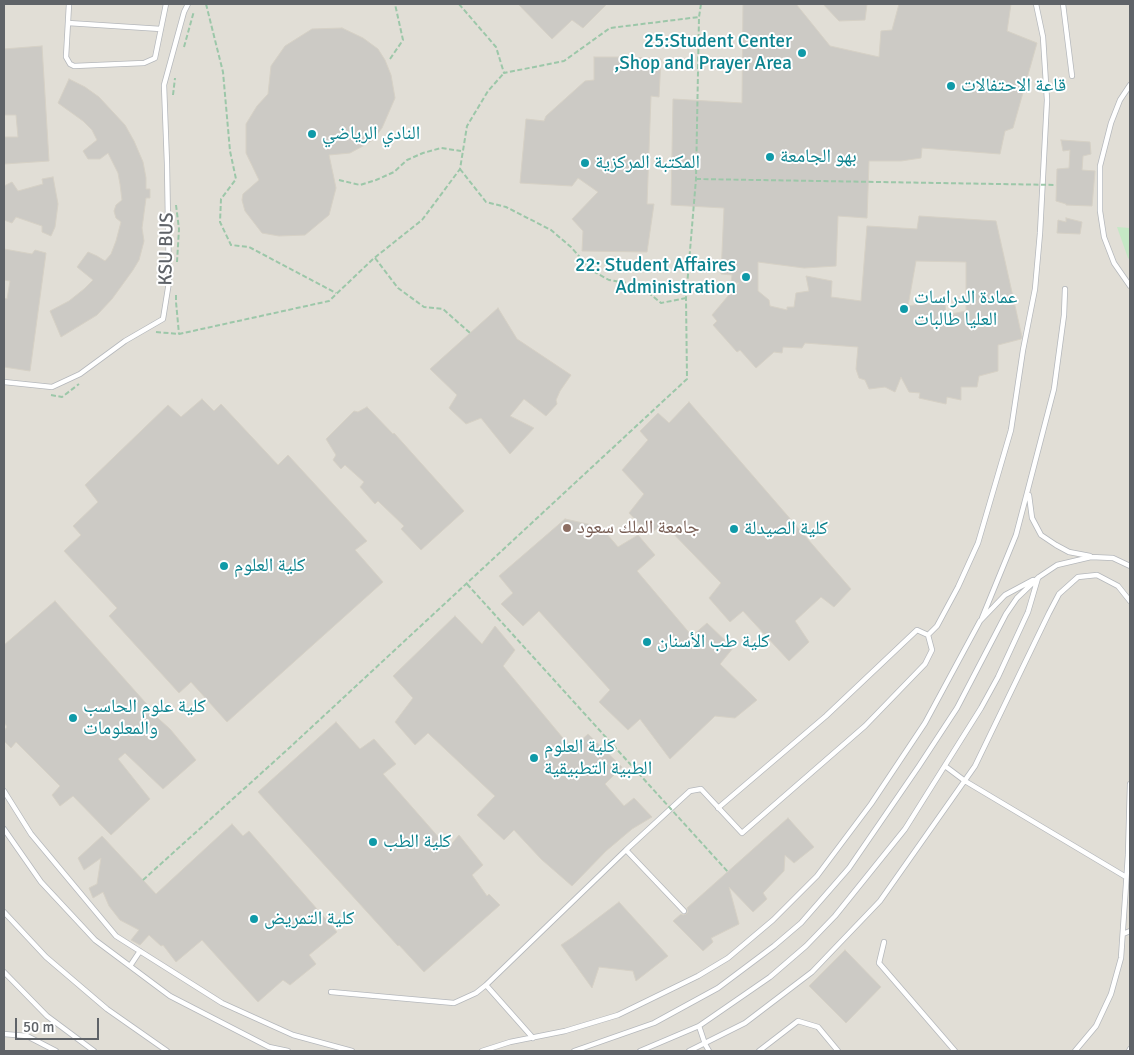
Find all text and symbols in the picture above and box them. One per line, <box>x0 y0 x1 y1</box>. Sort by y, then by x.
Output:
place label: 25:Student Center ,Shop and Prayer Area <box>614 31 792 75</box>
marker: 25:Student Center ,Shop and Prayer Area <box>796 47 808 59</box>
place label: قاعة الاحتفالات <box>961 75 1066 97</box>
marker: قاعة الاحتفالات <box>945 80 957 92</box>
place label: النادي الرياضي <box>322 123 420 145</box>
marker: النادي الرياضي <box>306 128 318 140</box>
place label: بهو الجامعة <box>780 146 857 168</box>
marker: بهو الجامعة <box>764 151 776 163</box>
place label: المكتبة المركزية <box>595 152 700 174</box>
marker: المكتبة المركزية <box>579 157 591 169</box>
street label: KSU BUS <box>155 212 179 286</box>
place label: 22: Student Affaires Administration <box>575 255 736 299</box>
marker: 22: Student Affaires Administration <box>740 271 752 283</box>
place label: عمادة الدراسات العليا طالبات <box>914 287 1017 331</box>
marker: عمادة الدراسات العليا طالبات <box>898 303 910 315</box>
place label: جامعة الملك سعود <box>577 517 700 539</box>
place label: كلية الصيدلة <box>744 518 828 540</box>
marker: جامعة الملك سعود <box>561 522 573 534</box>
marker: كلية الصيدلة <box>728 523 740 535</box>
place label: كلية العلوم <box>234 555 305 577</box>
marker: كلية العلوم <box>218 560 230 572</box>
place label: كلية طب الأسنان <box>657 631 770 653</box>
marker: كلية طب الأسنان <box>641 636 653 648</box>
place label: كلية علوم الحاسب والمعلومات <box>83 696 206 740</box>
marker: كلية علوم الحاسب والمعلومات <box>67 712 79 724</box>
place label: كلية العلوم الطبية التطبيقية <box>544 736 652 780</box>
marker: كلية العلوم الطبية التطبيقية <box>528 752 540 764</box>
place label: كلية الطب <box>383 831 451 853</box>
marker: كلية الطب <box>367 836 379 848</box>
place label: كلية التمريض <box>264 908 354 930</box>
marker: كلية التمريض <box>248 913 260 925</box>
scale bar <box>18 1008 101 1040</box>
text: 50 m <box>23 1018 54 1036</box>

